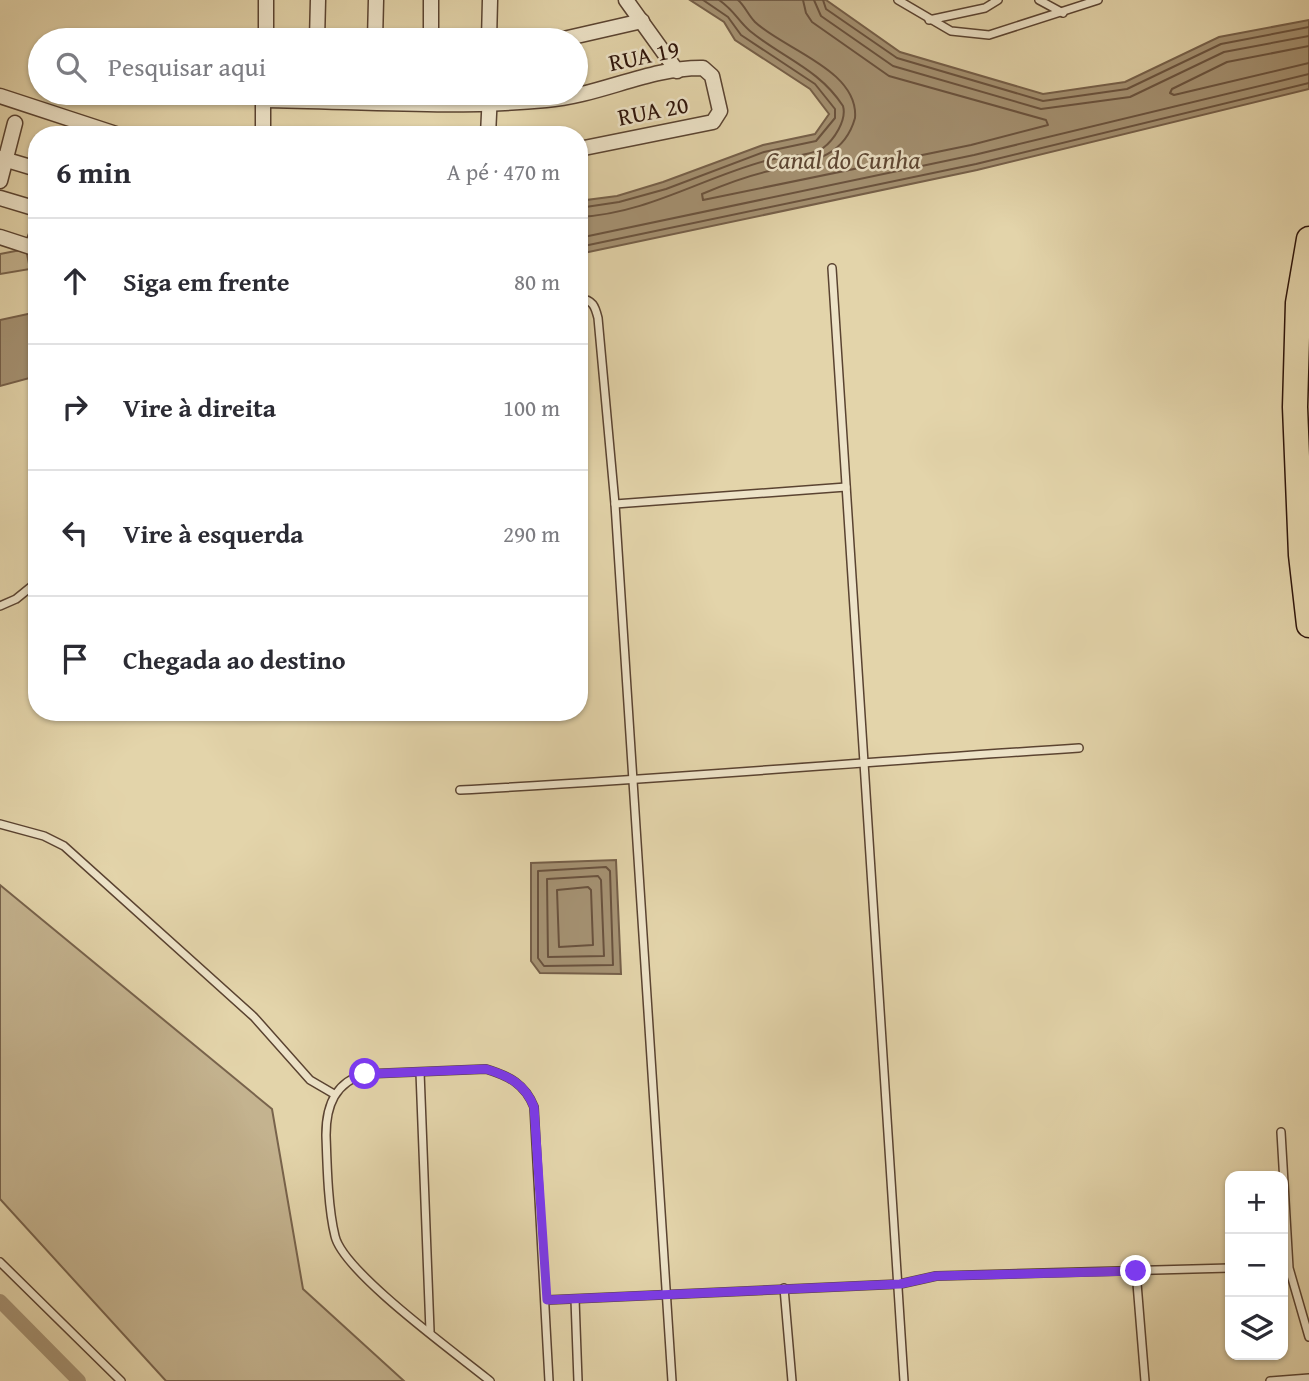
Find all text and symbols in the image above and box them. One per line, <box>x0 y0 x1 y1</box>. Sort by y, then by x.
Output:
search box <box>28 28 588 105</box>
street label: RUA 19 <box>605 31 682 80</box>
text: Pesquisar aqui <box>108 47 266 86</box>
icon: search <box>52 48 90 86</box>
street label: RUA 20 <box>615 87 691 135</box>
water label: Canal do Cunha <box>766 140 920 179</box>
text: 6 min <box>56 150 131 194</box>
text: A pé · 470 m <box>447 155 560 188</box>
icon: ahead <box>56 262 94 300</box>
text: Siga em frente <box>123 262 290 301</box>
text: 80 m <box>514 265 560 298</box>
icon: right <box>56 388 94 426</box>
text: Vire à direita <box>123 388 276 427</box>
text: 100 m <box>503 391 560 424</box>
icon: left <box>56 514 94 552</box>
text: Vire à esquerda <box>123 514 304 553</box>
text: 290 m <box>503 517 560 550</box>
icon: arrive <box>56 640 94 678</box>
text: Chegada ao destino <box>123 640 346 679</box>
route start <box>349 1058 380 1089</box>
map controls <box>1225 1171 1288 1360</box>
button: + <box>1225 1171 1288 1234</box>
button: − <box>1225 1234 1288 1297</box>
route end <box>1120 1255 1151 1286</box>
button: layers <box>1225 1297 1288 1360</box>

